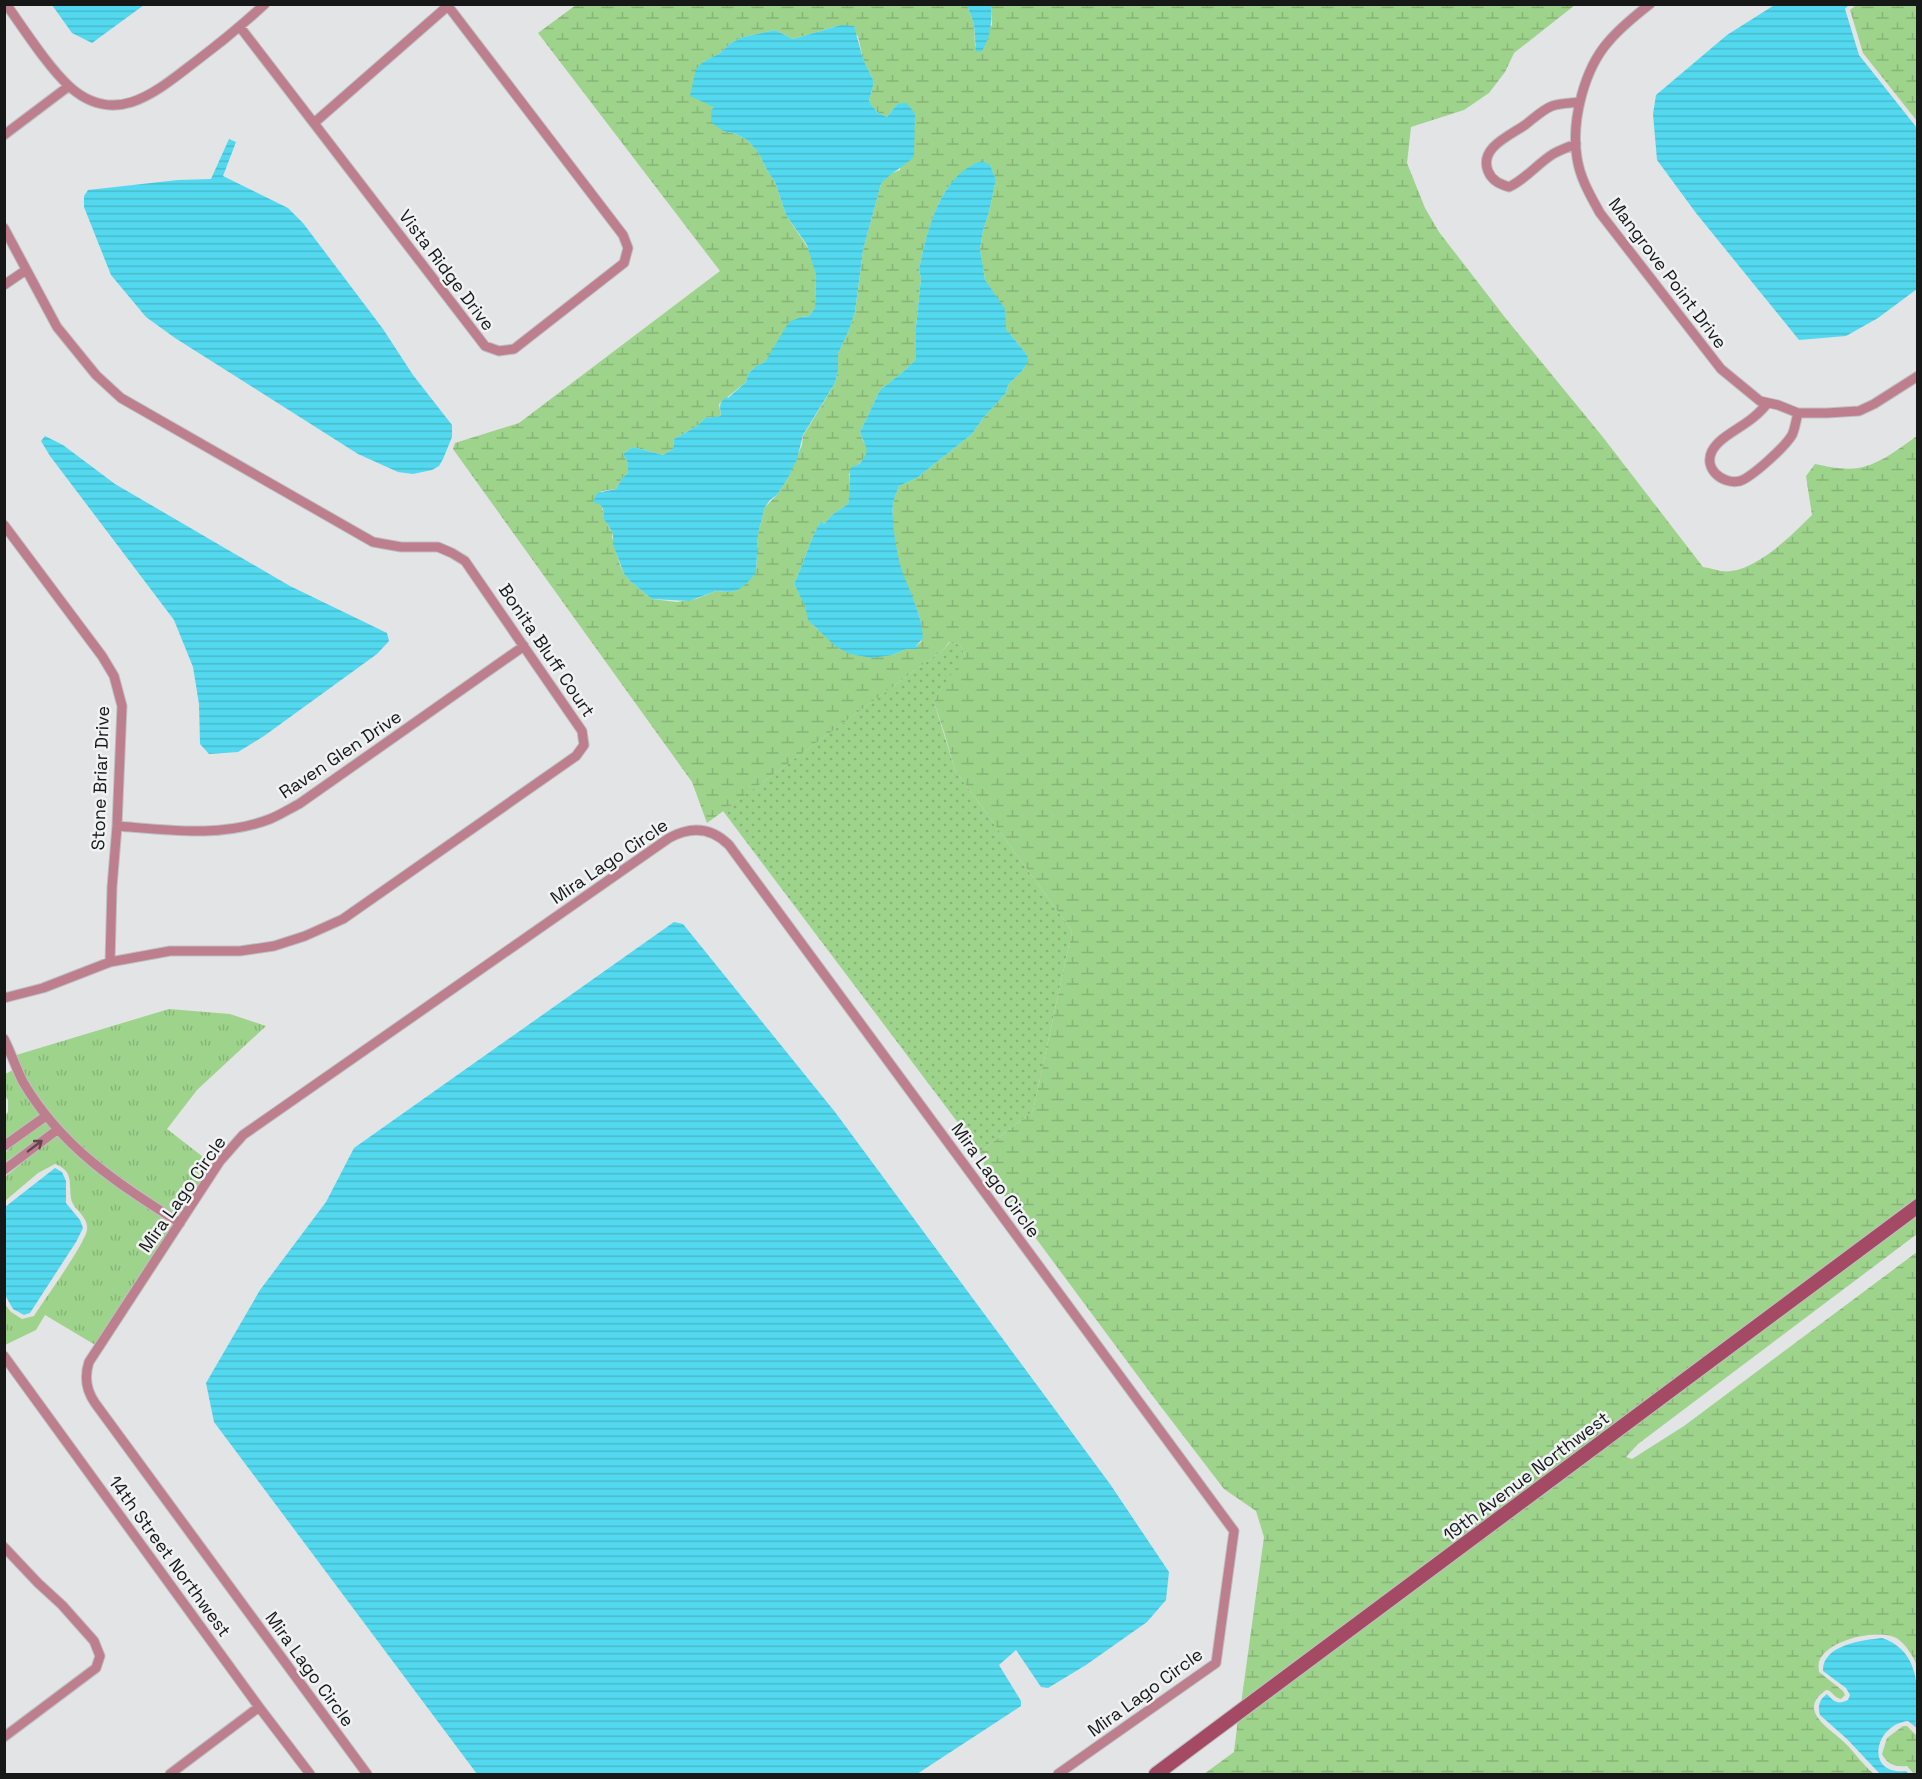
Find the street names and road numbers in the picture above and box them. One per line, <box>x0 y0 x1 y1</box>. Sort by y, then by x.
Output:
street label: Mangrove Point Drive <box>1604 193 1732 353</box>
street label: Vista Ridge Drive <box>394 205 500 335</box>
street label: Bonita Bluff Court <box>494 579 600 721</box>
street label: Stone Briar Drive <box>86 705 114 851</box>
street label: Raven Glen Drive <box>274 705 406 803</box>
street label: Mira Lago Circle <box>546 813 672 909</box>
street label: Mira Lago Circle <box>946 1118 1046 1242</box>
street label: Mira Lago Circle <box>133 1131 231 1257</box>
street label: 19th Avenue Northwest <box>1438 1406 1614 1546</box>
street label: 14th Street Northwest <box>104 1471 236 1641</box>
street label: Mira Lago Circle <box>260 1607 360 1731</box>
street label: Mira Lago Circle <box>1083 1642 1207 1742</box>

